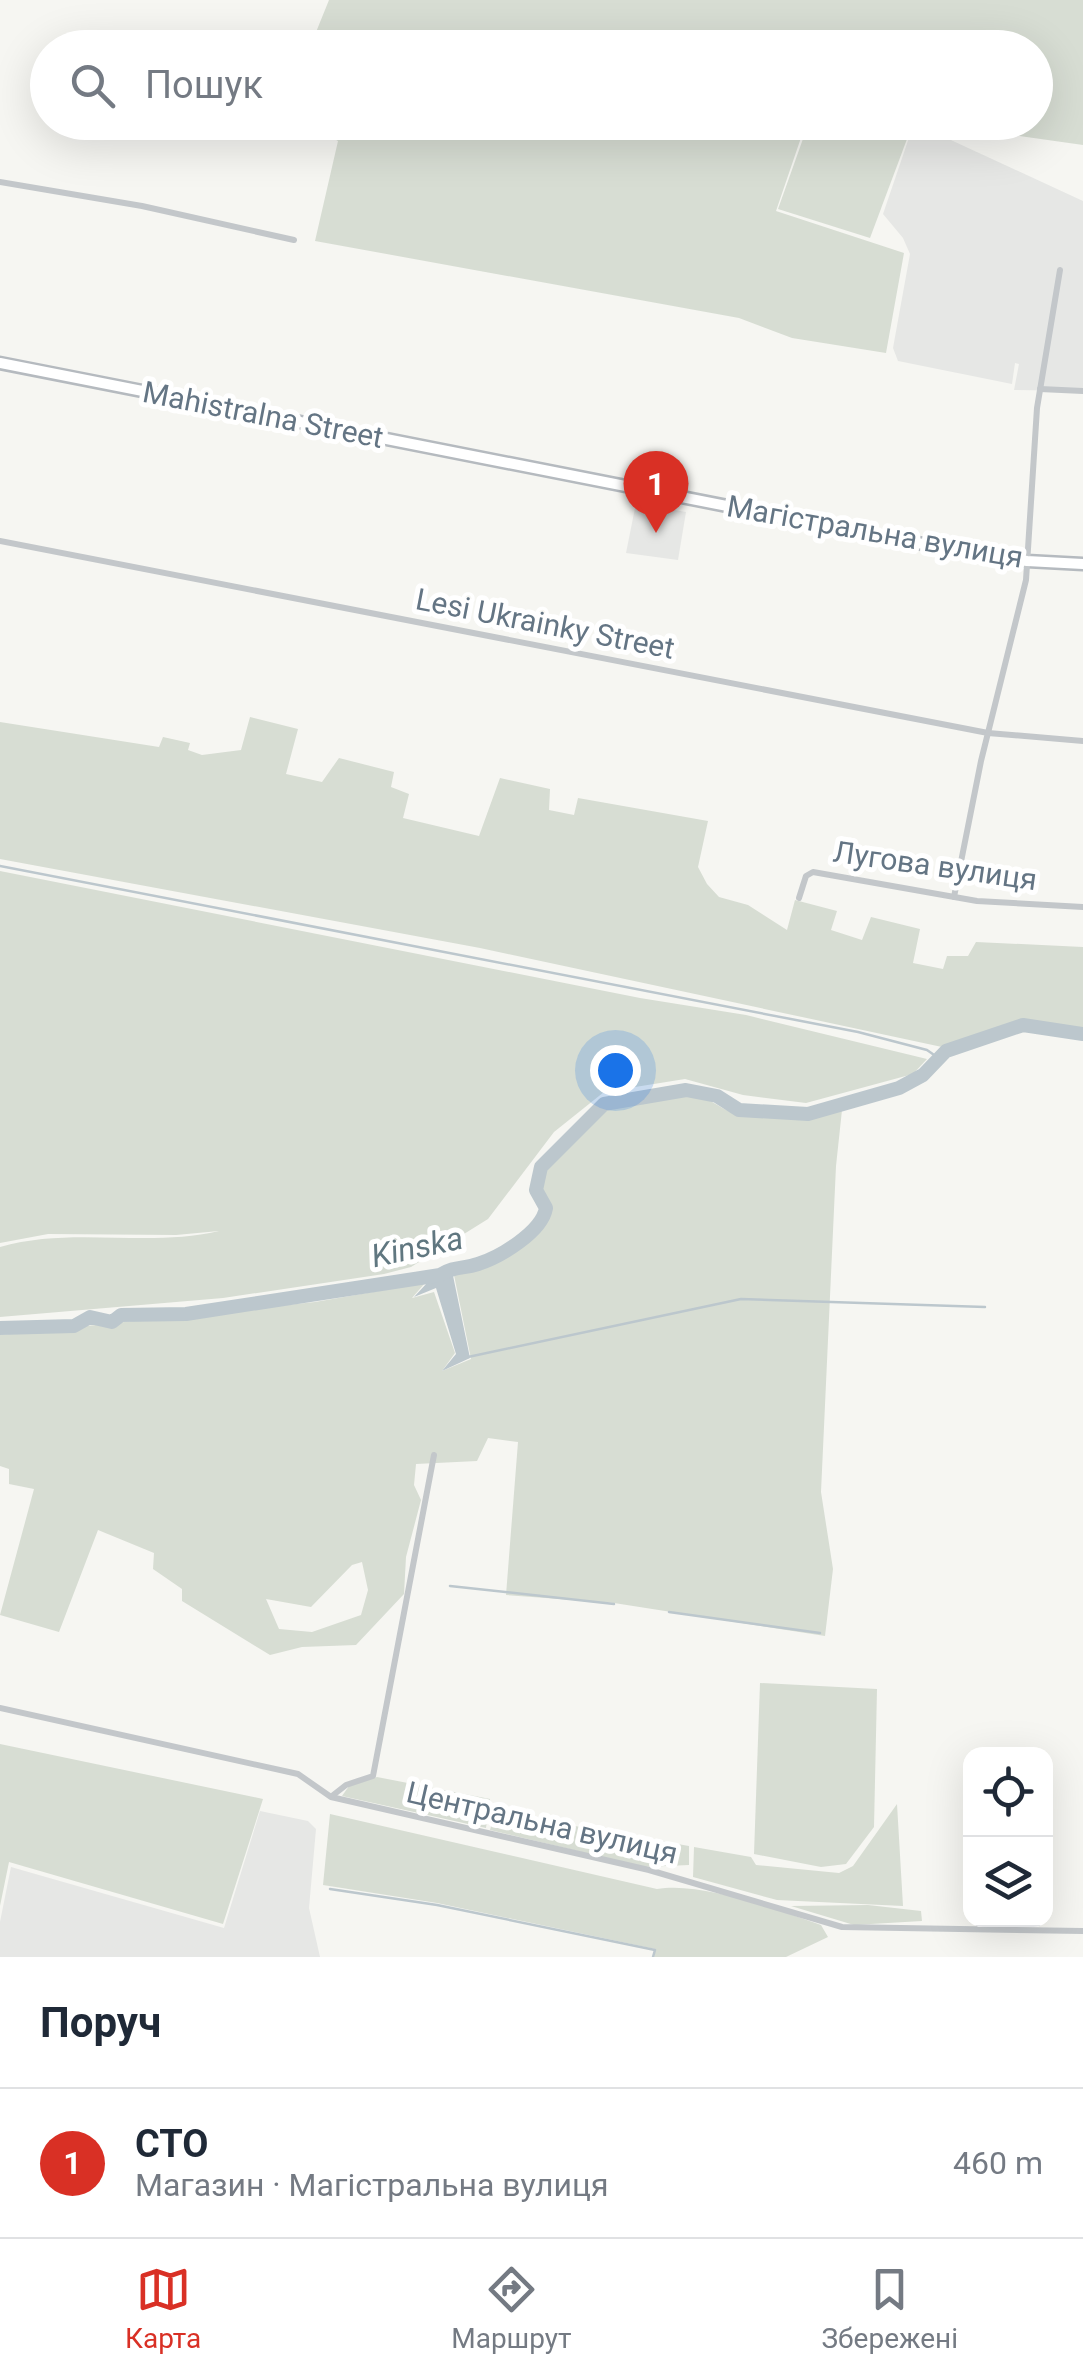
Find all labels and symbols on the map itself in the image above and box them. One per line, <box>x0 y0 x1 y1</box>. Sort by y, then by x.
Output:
street label: Mahistralna Street <box>140 374 386 455</box>
pin: 1 <box>624 450 688 533</box>
street label: Магістральна вулиця <box>724 488 1026 575</box>
street label: Lesi Ukrainky Street <box>413 581 677 666</box>
street label: Лугова вулиця <box>831 834 1039 897</box>
your location <box>590 1045 641 1096</box>
water label: Kinska <box>368 1219 466 1275</box>
street label: Центральна вулиця <box>403 1774 681 1871</box>

